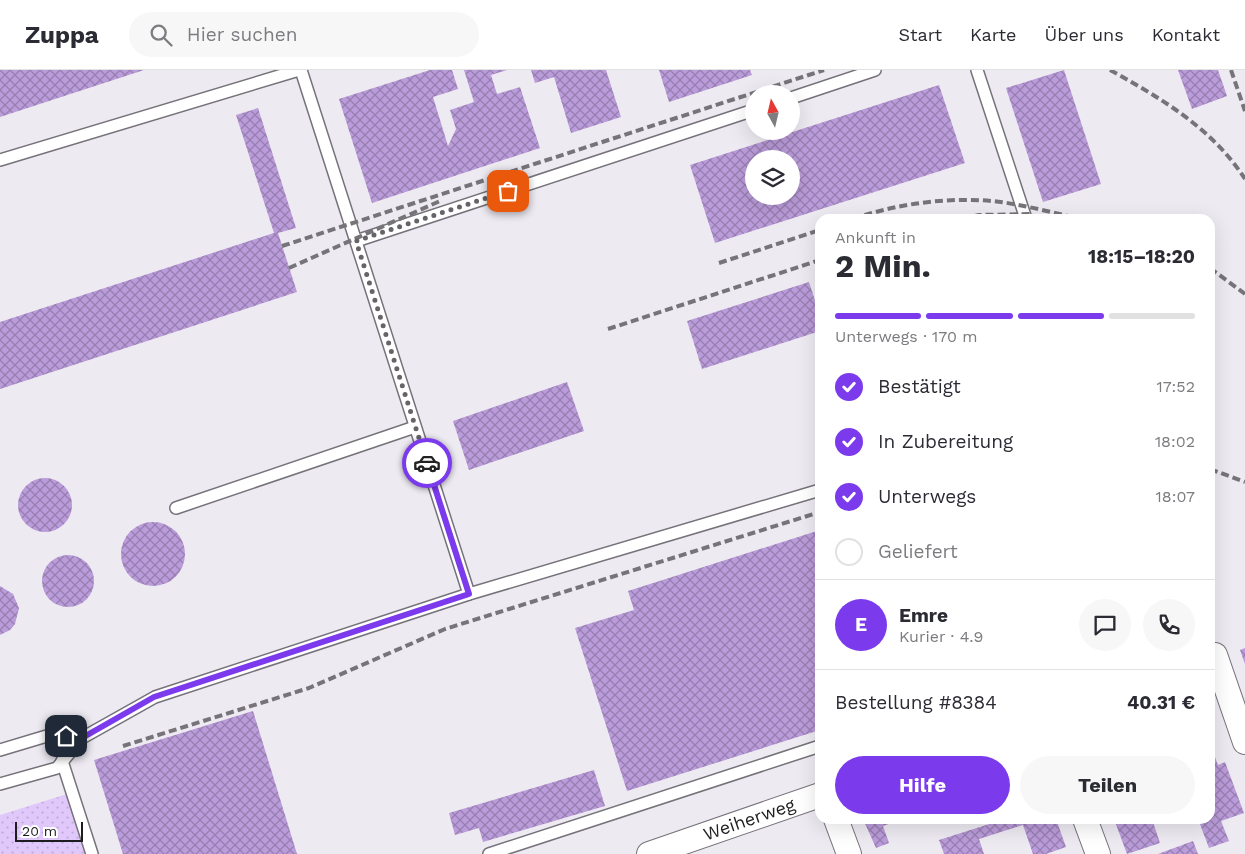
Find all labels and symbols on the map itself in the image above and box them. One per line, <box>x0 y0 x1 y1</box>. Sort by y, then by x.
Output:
north arrow <box>745 85 800 140</box>
pin <box>487 170 529 212</box>
courier <box>402 438 452 488</box>
pin <box>45 715 87 757</box>
street label: Weiherweg <box>700 793 798 844</box>
scale bar <box>15 819 82 842</box>

